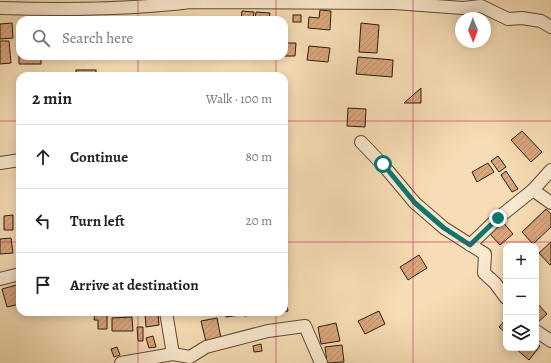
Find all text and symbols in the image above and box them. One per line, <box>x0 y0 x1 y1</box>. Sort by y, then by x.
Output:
north arrow <box>455 12 491 48</box>
search box <box>16 16 288 60</box>
icon: search <box>30 27 52 49</box>
text: Search here <box>62 28 133 48</box>
text: 2 min <box>32 87 72 110</box>
text: Walk · 100 m <box>206 90 272 107</box>
icon: ahead <box>32 146 54 168</box>
text: Continue <box>70 147 128 167</box>
text: 80 m <box>245 148 272 165</box>
route start <box>374 155 392 173</box>
route end <box>489 209 507 227</box>
icon: left <box>32 210 54 232</box>
text: Turn left <box>70 211 125 231</box>
text: 20 m <box>246 212 272 229</box>
map controls <box>503 243 539 351</box>
button: + <box>503 243 539 279</box>
icon: arrive <box>32 274 54 296</box>
text: Arrive at destination <box>70 275 199 295</box>
button: − <box>503 279 539 315</box>
button: layers <box>503 315 539 351</box>

